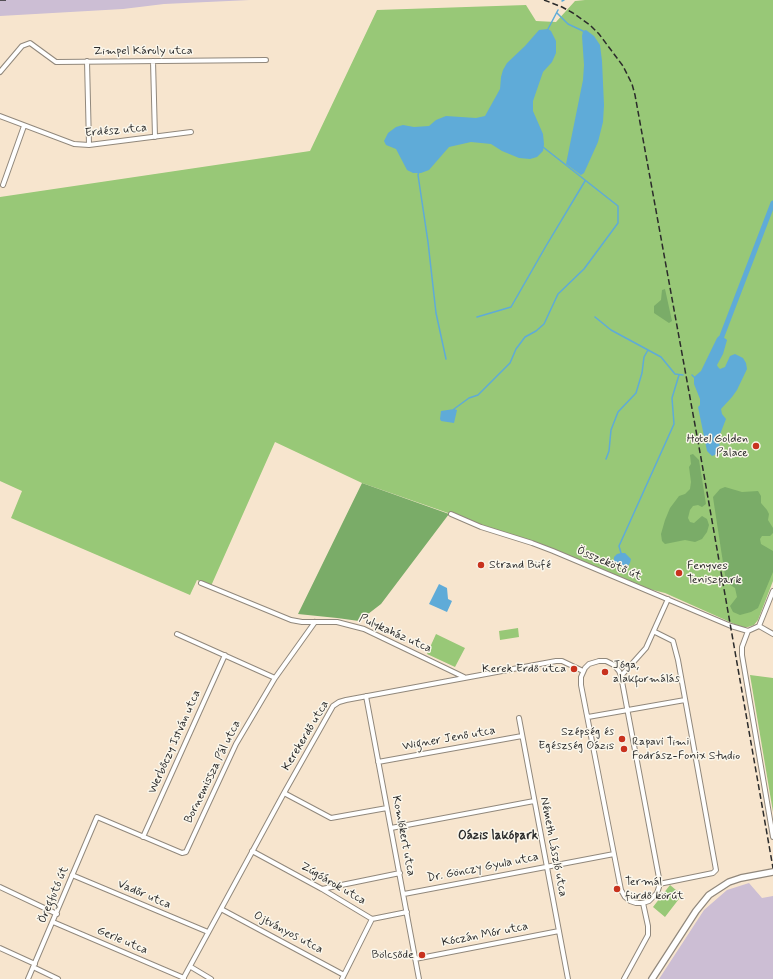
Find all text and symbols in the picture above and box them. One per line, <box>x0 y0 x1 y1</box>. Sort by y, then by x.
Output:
street label: Zimpel Károly utca <box>93 44 193 58</box>
street label: Erdész utca <box>84 121 148 141</box>
place label: Hotel Golden Palace <box>687 432 748 460</box>
marker: Hotel Golden Palace <box>751 441 761 451</box>
street label: Összekötő út <box>574 544 644 584</box>
place label: Strand Büfé <box>489 558 551 572</box>
place label: Fenyves Teniszpark <box>687 559 742 587</box>
marker: Strand Büfé <box>476 560 486 570</box>
marker: Fenyves Teniszpark <box>674 568 684 578</box>
street label: Pulykaház utca <box>356 612 434 656</box>
place label: Jóga, alakformálás <box>613 658 680 686</box>
place label: Kerek Erdő utca <box>482 662 566 676</box>
marker: Kerek Erdő utca <box>569 664 579 674</box>
marker: Jóga, alakformálás <box>600 667 610 677</box>
street label: Werbőczy István utca <box>146 688 204 796</box>
street label: Kerekerdő utca <box>279 698 333 774</box>
street label: Bornemissza Pál utca <box>182 718 244 826</box>
street label: Wigner Jenő utca <box>401 724 497 754</box>
place label: Szépség és Egészség Oázis <box>538 725 614 753</box>
marker: Szépség és Egészség Oázis <box>617 734 627 744</box>
place label: Rapavi Timi Fodrász-Fonix Studio <box>632 735 740 763</box>
marker: Rapavi Timi Fodrász-Fonix Studio <box>619 744 629 754</box>
street label: Komlókert utca <box>388 794 418 878</box>
street label: Németh László utca <box>536 796 570 898</box>
district label: Oázis lakópark <box>458 828 538 844</box>
street label: Dr. Gönczy Gyula utca <box>426 850 540 886</box>
street label: Zúgóárok utca <box>298 859 368 909</box>
street label: Öregfutó út <box>36 864 72 926</box>
place label: Termál fürdő körút <box>625 875 684 903</box>
street label: Vadőr utca <box>115 877 173 913</box>
marker: Termál fürdő körút <box>612 884 622 894</box>
street label: Ojtványos utca <box>251 909 325 957</box>
street label: Kóczán Mór utca <box>441 920 529 950</box>
street label: Gerle utca <box>94 924 150 958</box>
place label: Bölcsőde <box>372 948 414 962</box>
marker: Bölcsőde <box>417 950 427 960</box>

